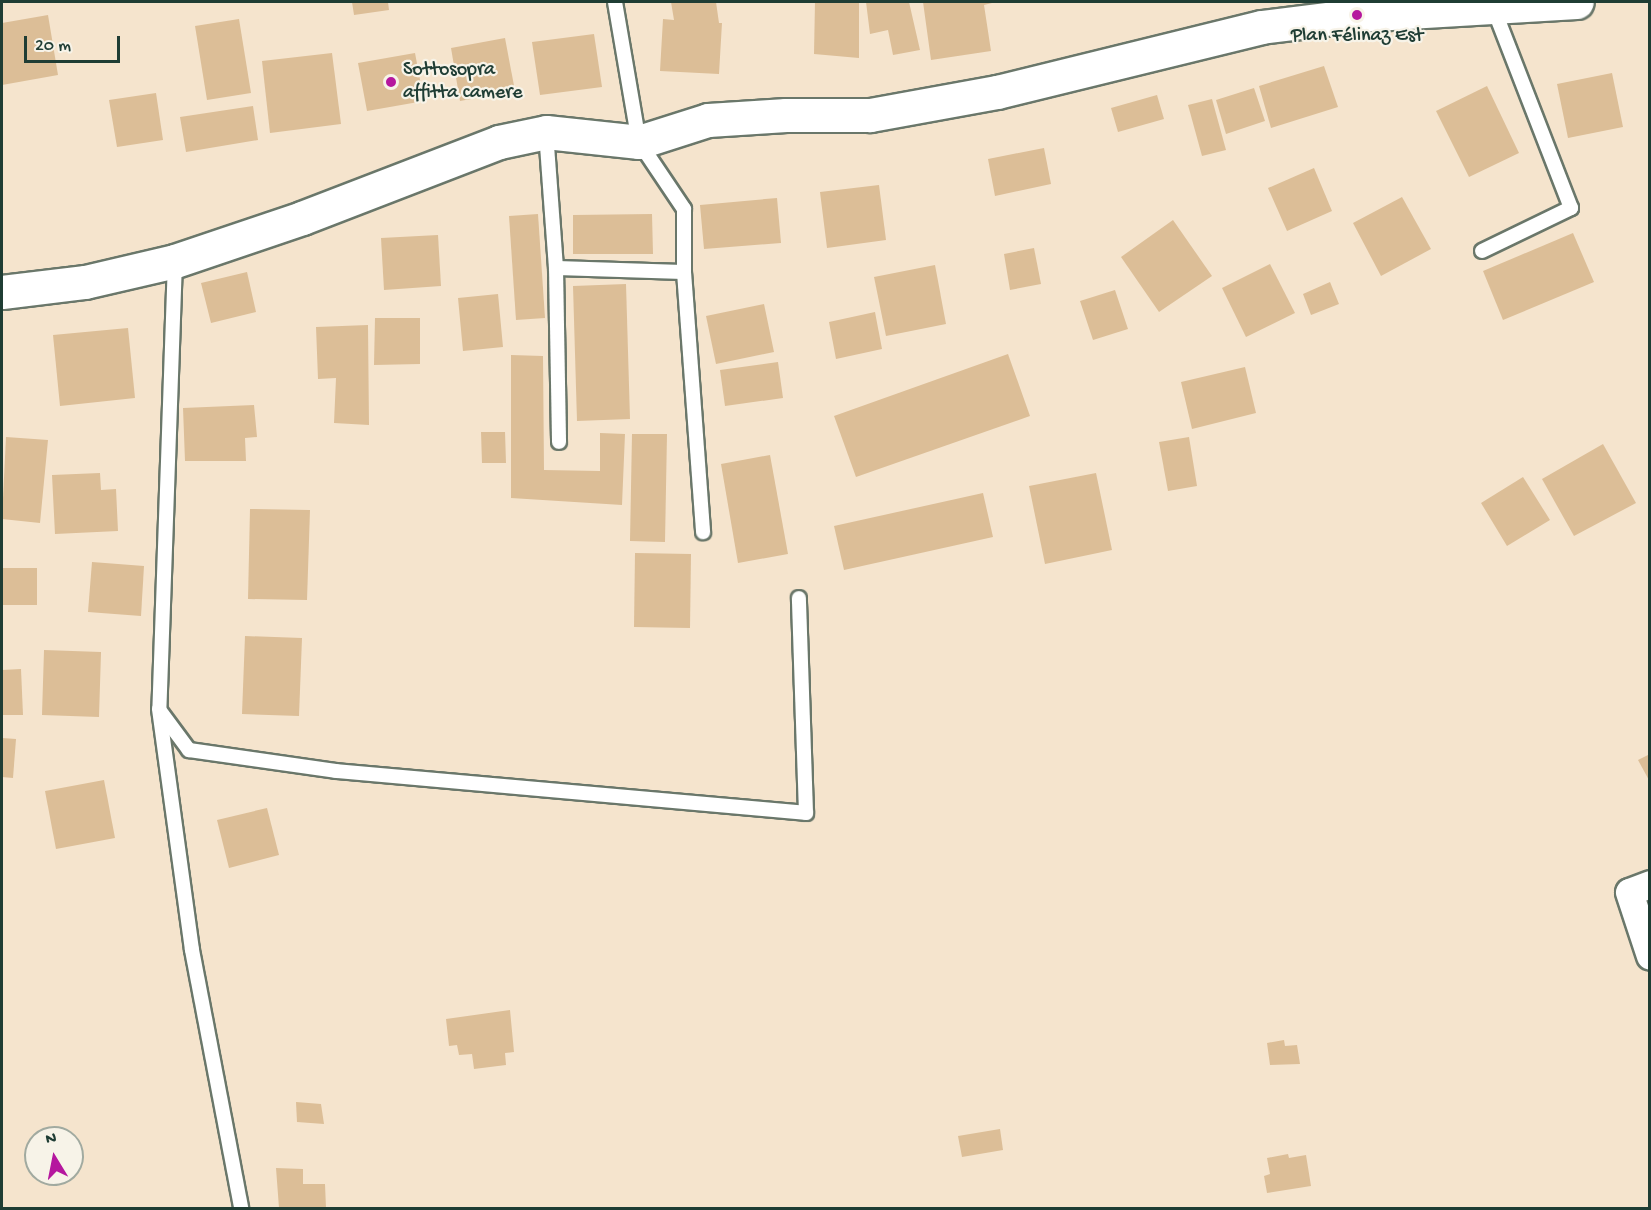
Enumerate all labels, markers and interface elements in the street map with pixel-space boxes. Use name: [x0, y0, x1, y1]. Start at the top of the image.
marker: Plan Félinaz Est: [1350, 8, 1364, 22]
scale bar: [27, 24, 123, 62]
place label: Plan Félinaz Est: [1291, 24, 1423, 48]
text: 20 m: [35, 36, 71, 57]
place label: Sottosopra affitta camere: [403, 58, 523, 105]
marker: Sottosopra affitta camere: [384, 75, 398, 89]
north arrow: [24, 1126, 84, 1186]
text: N: [44, 1129, 58, 1150]

